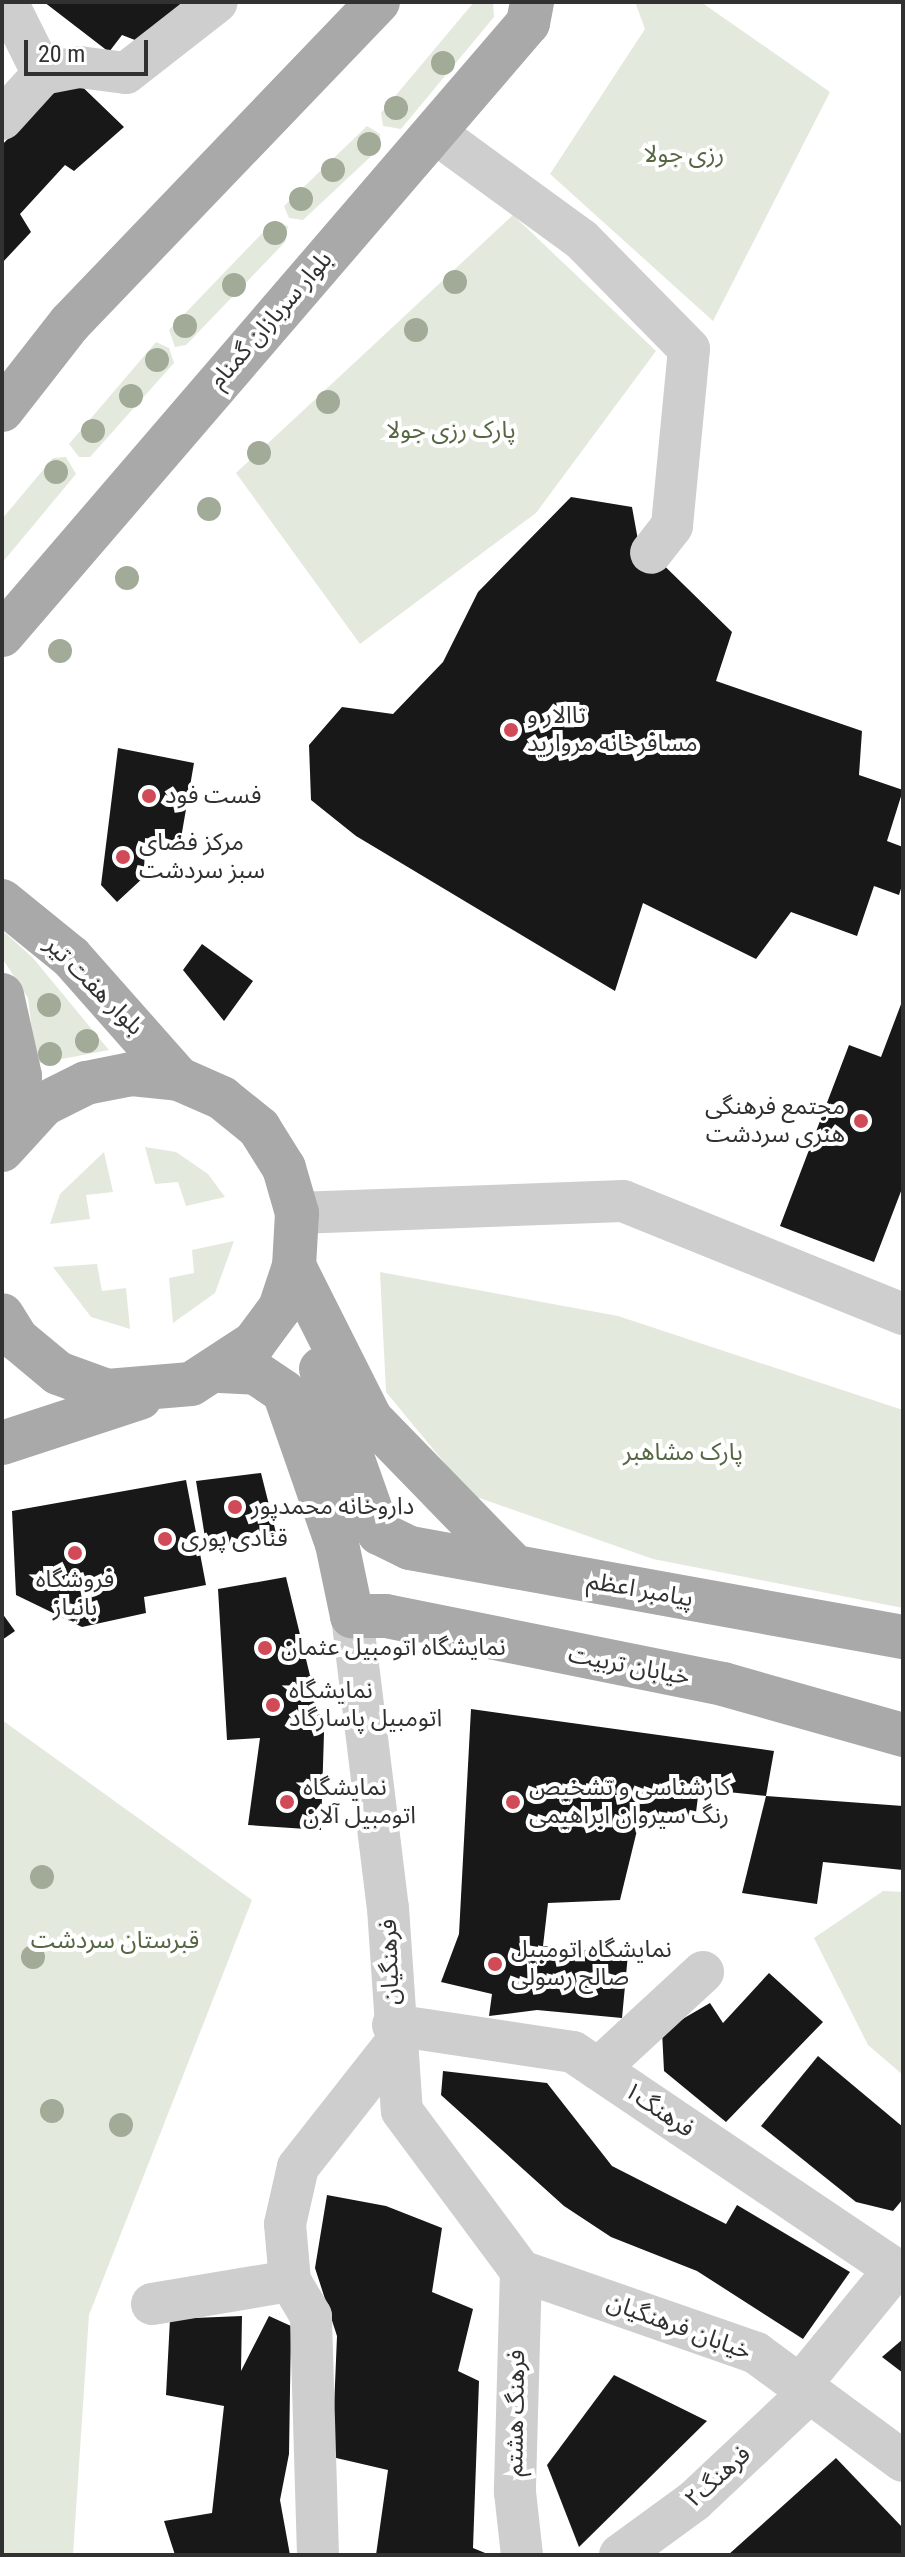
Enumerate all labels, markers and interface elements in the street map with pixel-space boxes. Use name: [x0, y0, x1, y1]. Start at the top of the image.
scale bar: [28, 24, 152, 74]
text: 20 m: [38, 40, 85, 68]
park label: رزی جولا: [644, 141, 724, 169]
street label: بلوار سربازان گمنام: [204, 245, 338, 395]
park label: پارک رزی جولا: [386, 417, 516, 445]
place label: تاالار و مسافرخانه مروارید: [527, 702, 698, 758]
marker: تاالار و مسافرخانه مروارید: [502, 721, 520, 739]
place label: فست فود: [165, 782, 261, 810]
marker: فست فود: [140, 787, 158, 805]
place label: مرکز فضای سبز سردشت: [139, 829, 265, 885]
marker: مرکز فضای سبز سردشت: [114, 848, 132, 866]
street label: بلوار هفت تیر: [39, 931, 149, 1041]
place label: مجتمع فرهنگی هنری سردشت: [705, 1093, 845, 1149]
marker: مجتمع فرهنگی هنری سردشت: [852, 1112, 870, 1130]
park label: پارک مشاهبر: [623, 1439, 743, 1467]
place label: داروخانه محمدپور: [251, 1493, 414, 1521]
marker: داروخانه محمدپور: [226, 1498, 244, 1516]
place label: قنادی پوری: [181, 1525, 288, 1553]
marker: قنادی پوری: [156, 1530, 174, 1548]
marker: فروشگاه بانیاز: [66, 1544, 84, 1562]
place label: فروشگاه بانیاز: [36, 1566, 114, 1622]
street label: پیامبر اعظم: [585, 1567, 695, 1613]
place label: نمایشگاه اتومبیل عثمان: [281, 1634, 506, 1662]
marker: نمایشگاه اتومبیل عثمان: [256, 1639, 274, 1657]
street label: خیابان تربیت: [566, 1640, 692, 1692]
place label: نمایشگاه اتومبیل پاسارگاد: [289, 1677, 442, 1733]
marker: نمایشگاه اتومبیل پاسارگاد: [264, 1696, 282, 1714]
place label: نمایشگاه اتومبیل آلان: [303, 1774, 416, 1830]
place label: کارشناسی و تشخیص رنگ سیروان ابراهیمی: [529, 1774, 730, 1830]
marker: نمایشگاه اتومبیل آلان: [278, 1793, 296, 1811]
marker: کارشناسی و تشخیص رنگ سیروان ابراهیمی: [504, 1793, 522, 1811]
street label: فرهنگیان: [374, 1919, 406, 2005]
park label: قبرستان سردشت: [31, 1927, 199, 1955]
place label: نمایشگاه اتومبیل صالح رسولی: [511, 1936, 672, 1992]
marker: نمایشگاه اتومبیل صالح رسولی: [486, 1955, 504, 1973]
street label: فرهنگ۱: [618, 2076, 700, 2144]
street label: خیابان فرهنگیان: [603, 2288, 755, 2366]
street label: فرهنگ هشتم: [500, 2349, 532, 2477]
street label: فرهنگ۲: [679, 2440, 757, 2514]

